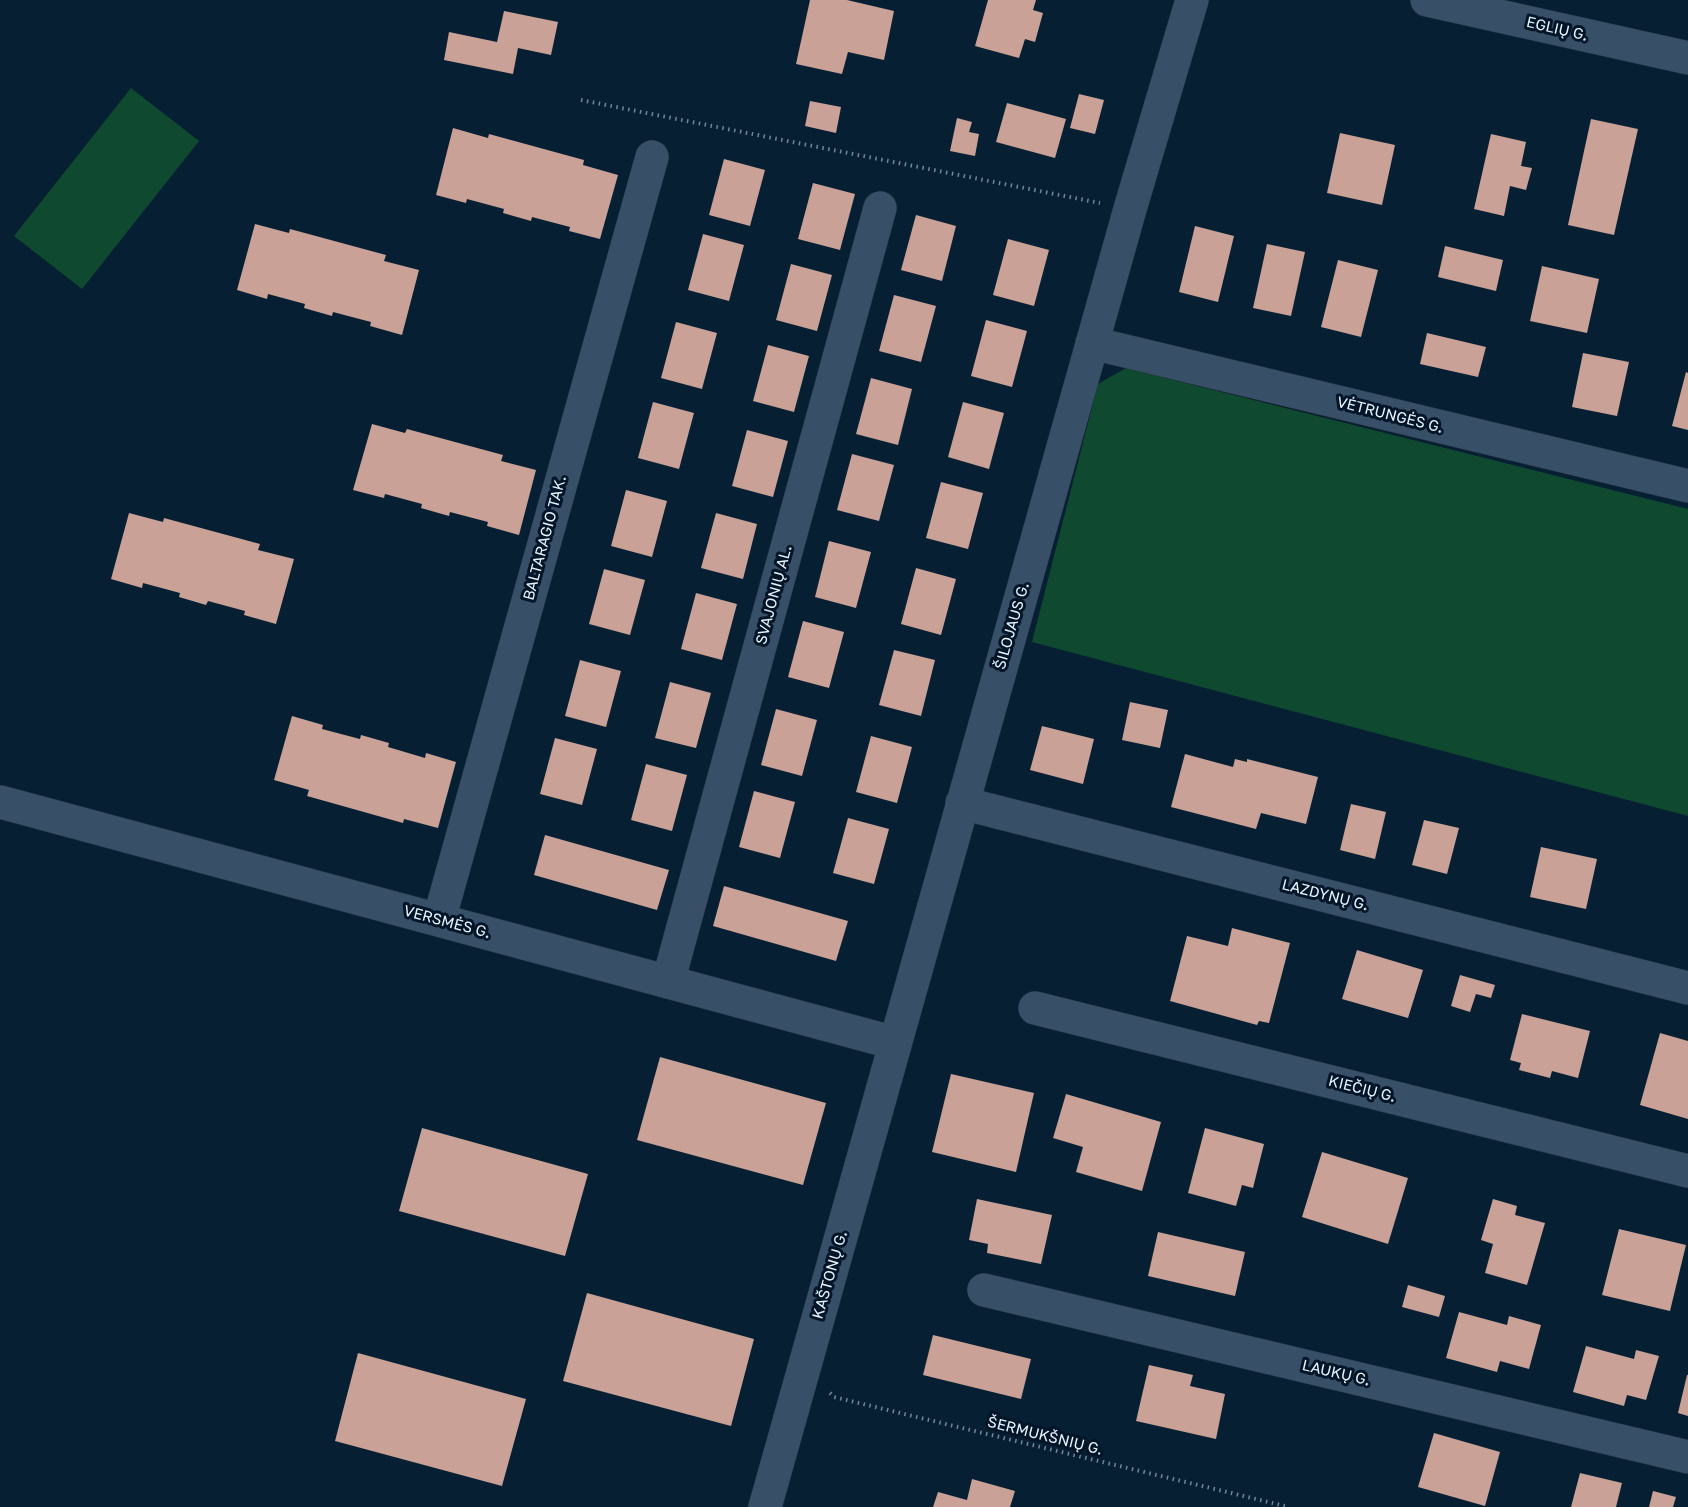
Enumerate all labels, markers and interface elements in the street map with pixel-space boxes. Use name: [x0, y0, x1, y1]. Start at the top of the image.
street label: EGLIŲ G.: [1525, 13, 1589, 45]
street label: VĖTRUNGĖS G.: [1335, 393, 1445, 437]
street label: BALTARAGIO TAK.: [520, 474, 570, 602]
street label: SVAJONIŲ AL.: [752, 543, 796, 647]
street label: ŠILOJAUS G.: [991, 580, 1033, 672]
street label: LAZDYNŲ G.: [1280, 876, 1370, 914]
street label: VERSMĖS G.: [402, 902, 492, 942]
street label: KIEČIŲ G.: [1327, 1072, 1397, 1106]
street label: KAŠTONŲ G.: [809, 1229, 851, 1321]
street label: LAUKŲ G.: [1300, 1356, 1372, 1390]
street label: ŠERMUKŠNIŲ G.: [986, 1413, 1104, 1459]

